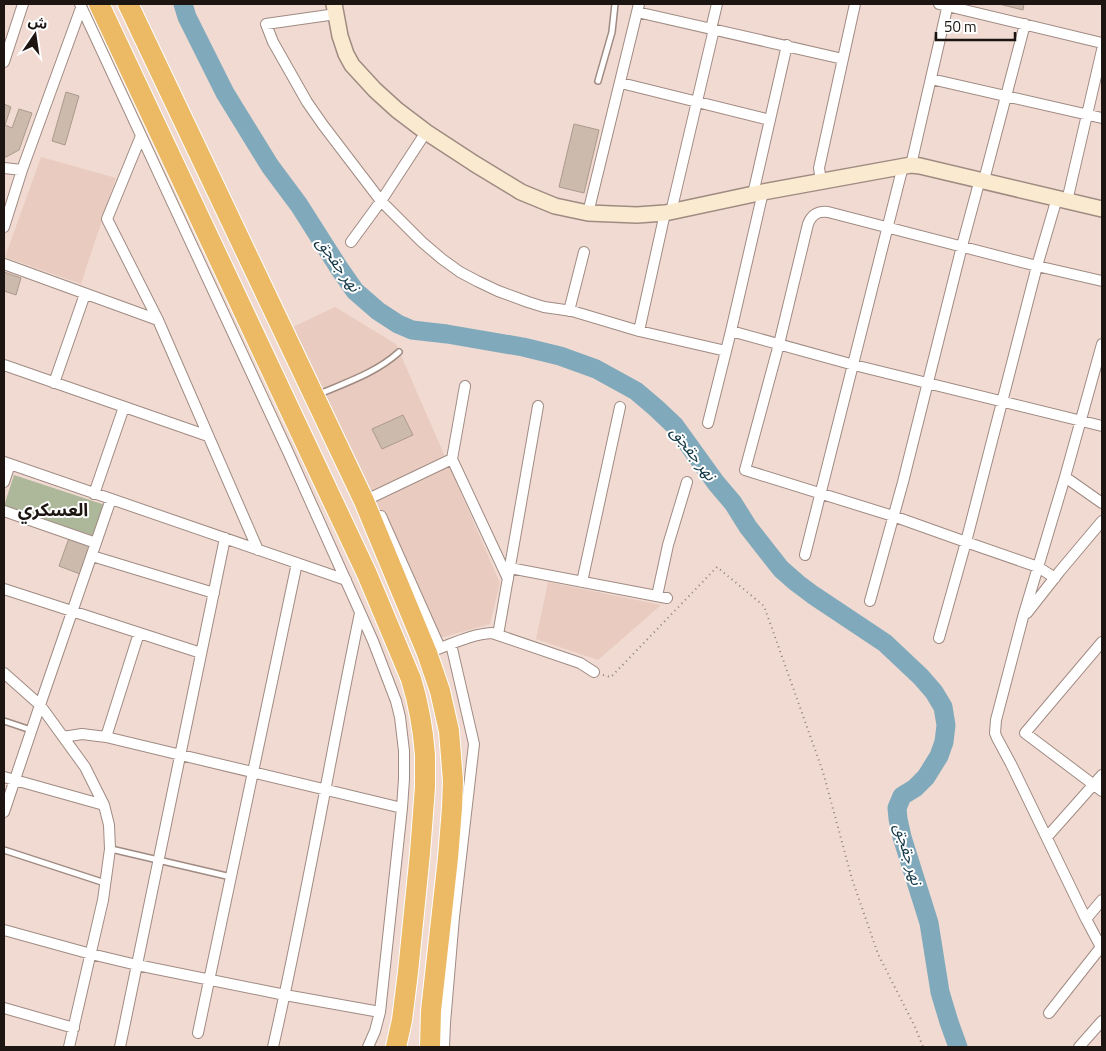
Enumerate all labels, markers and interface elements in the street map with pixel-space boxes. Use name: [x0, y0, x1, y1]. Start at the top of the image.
text: ش: [26, 9, 50, 34]
north arrow: [10, 10, 60, 60]
scale bar: [936, 10, 1015, 42]
text: 50 m: [944, 15, 977, 38]
water label: نهر جقجق: [311, 231, 368, 298]
water label: نهر جقجق: [666, 421, 723, 486]
district label: العسكري: [18, 496, 88, 524]
water label: نهر جقجق: [889, 821, 930, 889]

